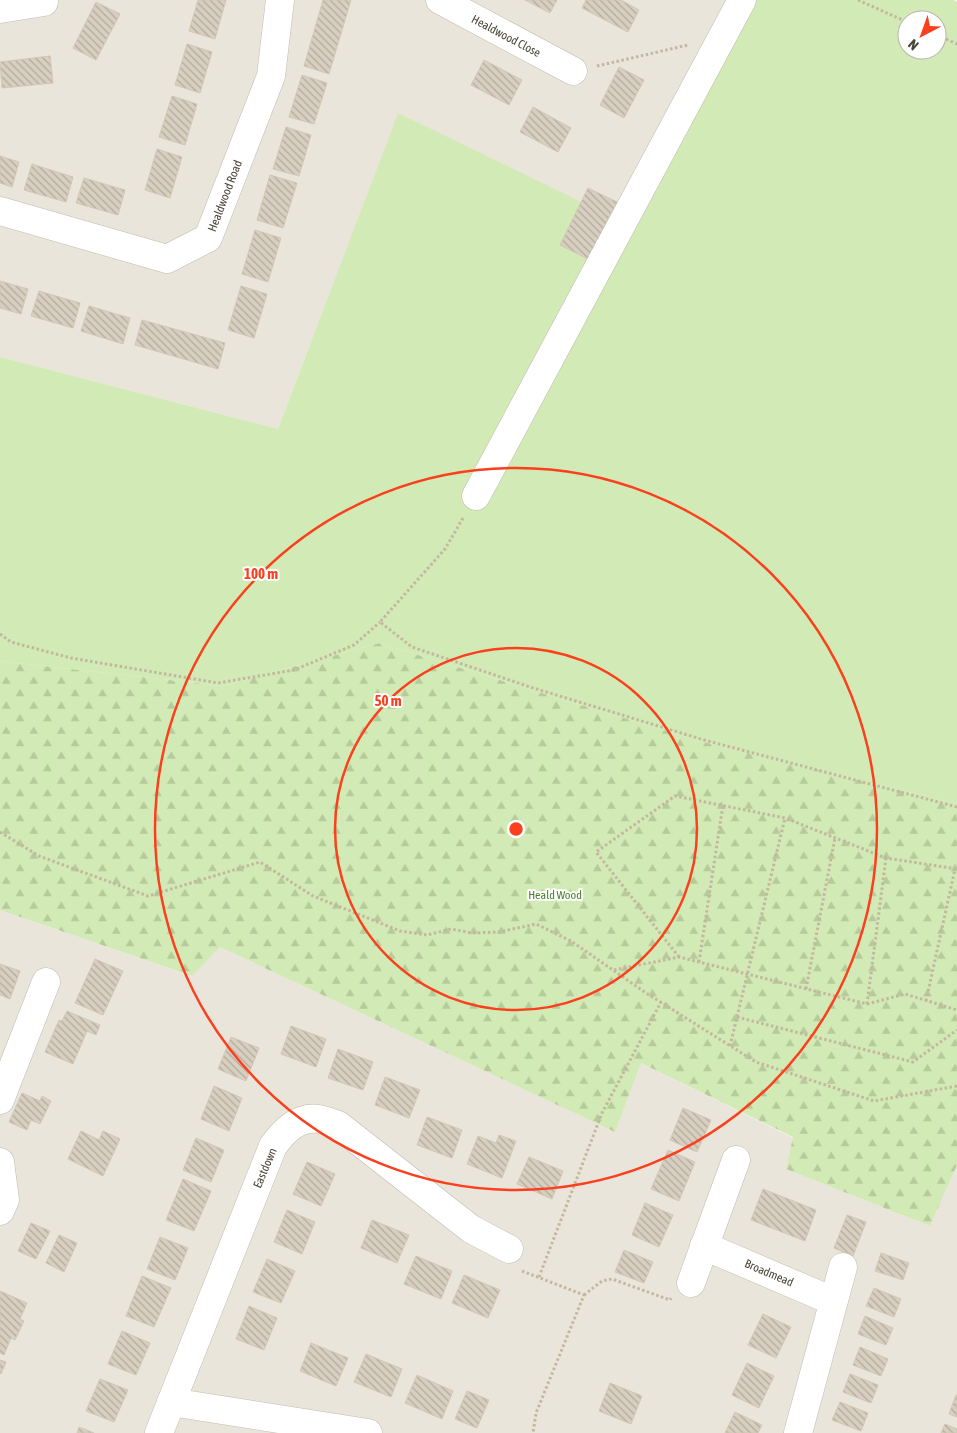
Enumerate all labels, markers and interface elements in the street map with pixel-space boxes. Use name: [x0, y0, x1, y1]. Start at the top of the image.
north arrow: [897, 10, 947, 60]
street label: Healdwood Close: [469, 12, 543, 60]
text: N: [905, 36, 922, 54]
street label: Healdwood Road: [205, 158, 245, 234]
text: 100 m: [244, 565, 278, 582]
text: 50 m: [375, 692, 402, 709]
centre of rings: [507, 820, 525, 838]
park label: Heald Wood: [528, 888, 582, 902]
street label: Eastdown: [250, 1146, 280, 1190]
street label: Broadmead: [743, 1256, 795, 1290]

